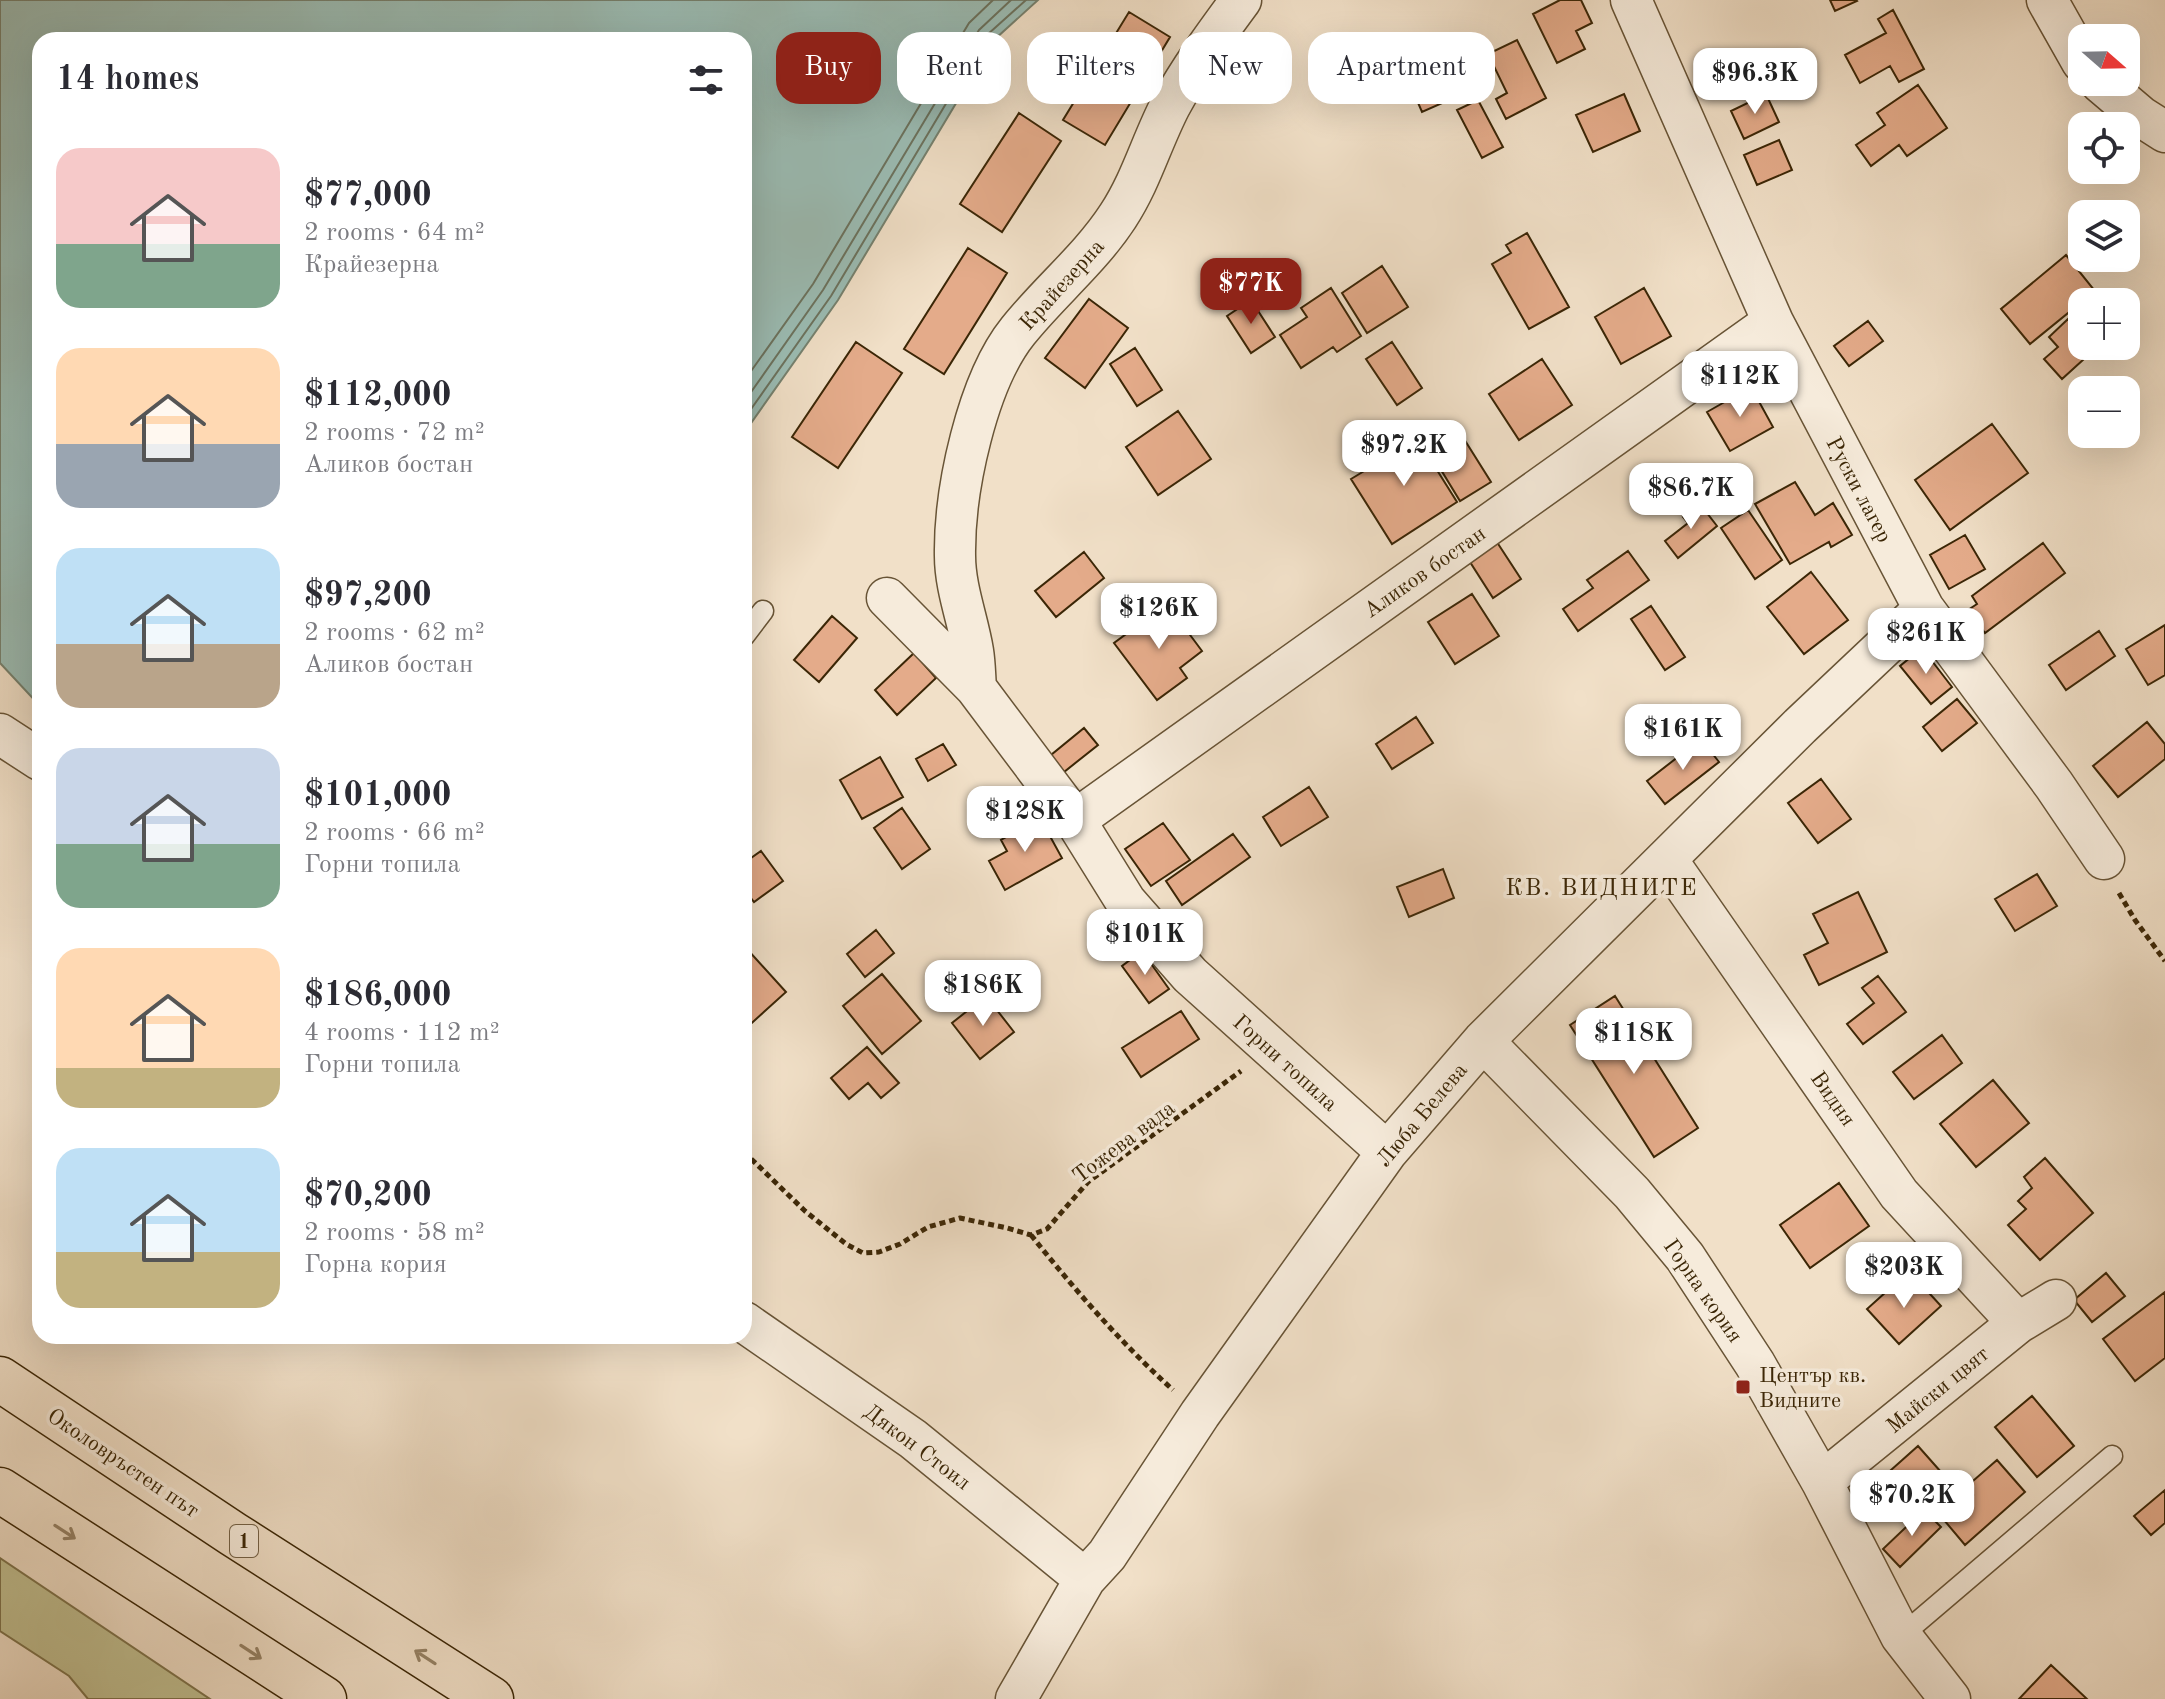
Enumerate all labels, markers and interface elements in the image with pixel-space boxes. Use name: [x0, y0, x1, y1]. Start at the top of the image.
north arrow: [2068, 24, 2140, 96]
map controls: [2068, 24, 2140, 448]
chip: Buy: [776, 32, 881, 104]
chip: Rent: [897, 32, 1011, 104]
chip: Filters: [1027, 32, 1163, 104]
chip: New: [1179, 32, 1292, 104]
chip: Apartment: [1308, 32, 1495, 104]
pin: $96.3K: [1690, 48, 1820, 116]
icon: filters: [684, 58, 728, 102]
text: $96.3K: [1711, 61, 1799, 87]
text: 14 homes: [56, 63, 199, 97]
button: locate: [2068, 112, 2140, 184]
text: $77,000: [304, 179, 432, 213]
icon: home: [120, 180, 216, 276]
button: layers: [2068, 200, 2140, 272]
text: 2 rooms · 64 m²: [304, 220, 485, 246]
street label: Крайезерна: [1016, 235, 1109, 335]
text: Крайезерна: [304, 252, 439, 278]
pin: $77K: [1204, 258, 1298, 326]
text: $77K: [1218, 271, 1284, 297]
button: +: [2068, 288, 2140, 360]
pin: $112K: [1684, 351, 1796, 419]
text: $112K: [1700, 364, 1780, 390]
button: −: [2068, 376, 2140, 448]
text: $112,000: [304, 379, 452, 413]
icon: home: [120, 380, 216, 476]
text: 2 rooms · 72 m²: [304, 420, 485, 446]
pin: $97.2K: [1339, 420, 1469, 488]
text: $97.2K: [1360, 433, 1448, 459]
street label: Руски лагер: [1821, 434, 1895, 546]
text: Аликов бостан: [304, 452, 473, 478]
pin: $86.7K: [1626, 463, 1756, 531]
text: $86.7K: [1647, 476, 1735, 502]
street label: Аликов бостан: [1360, 523, 1490, 623]
text: $97,200: [304, 579, 432, 613]
icon: home: [120, 580, 216, 676]
pin: $126K: [1103, 583, 1215, 651]
text: $126K: [1119, 596, 1199, 622]
pin: $261K: [1870, 608, 1982, 676]
text: 2 rooms · 62 m²: [304, 620, 485, 646]
text: $261K: [1886, 621, 1966, 647]
text: Аликов бостан: [304, 652, 473, 678]
pin: $161K: [1627, 704, 1739, 772]
text: $161K: [1643, 717, 1723, 743]
text: $101,000: [304, 779, 452, 813]
icon: home: [120, 780, 216, 876]
pin: $128K: [969, 786, 1081, 854]
text: $128K: [985, 799, 1065, 825]
text: 2 rooms · 66 m²: [304, 820, 485, 846]
text: Горни топила: [304, 852, 460, 878]
district label: КВ. ВИДНИТЕ: [1505, 877, 1699, 901]
pin: $101K: [1089, 909, 1201, 977]
text: $101K: [1105, 922, 1185, 948]
pin: $186K: [927, 960, 1039, 1028]
text: $186K: [943, 973, 1023, 999]
text: $186,000: [304, 979, 452, 1013]
icon: home: [120, 980, 216, 1076]
pin: $118K: [1578, 1008, 1690, 1076]
street label: Горни топила: [1228, 1011, 1341, 1116]
text: 4 rooms · 112 m²: [304, 1020, 500, 1046]
text: $118K: [1594, 1021, 1674, 1047]
text: Горни топила: [304, 1052, 460, 1078]
street label: Люба Белева: [1373, 1059, 1472, 1171]
street label: Видня: [1806, 1068, 1859, 1131]
street label: Тожева вада: [1069, 1097, 1180, 1188]
text: $70,200: [304, 1179, 432, 1213]
icon: home: [120, 1180, 216, 1276]
text: 2 rooms · 58 m²: [304, 1220, 485, 1246]
street label: Горна кория: [1659, 1235, 1746, 1347]
pin: $203K: [1848, 1242, 1960, 1310]
text: Горна кория: [304, 1252, 447, 1278]
text: $203K: [1864, 1255, 1944, 1281]
street label: Майски цвят: [1883, 1343, 1993, 1438]
place label: Център кв. Видните: [1759, 1365, 1866, 1412]
marker: Център кв. Видните: [1734, 1378, 1752, 1396]
street label: Дякон Стоил: [860, 1401, 974, 1495]
street label: Околовръстен път: [43, 1405, 203, 1522]
pin: $70.2K: [1847, 1470, 1977, 1538]
text: $70.2K: [1868, 1483, 1956, 1509]
one-way arrow: [54, 1524, 76, 1541]
road number: 1: [230, 1525, 258, 1557]
one-way arrow: [239, 1645, 262, 1661]
one-way arrow: [415, 1648, 437, 1665]

